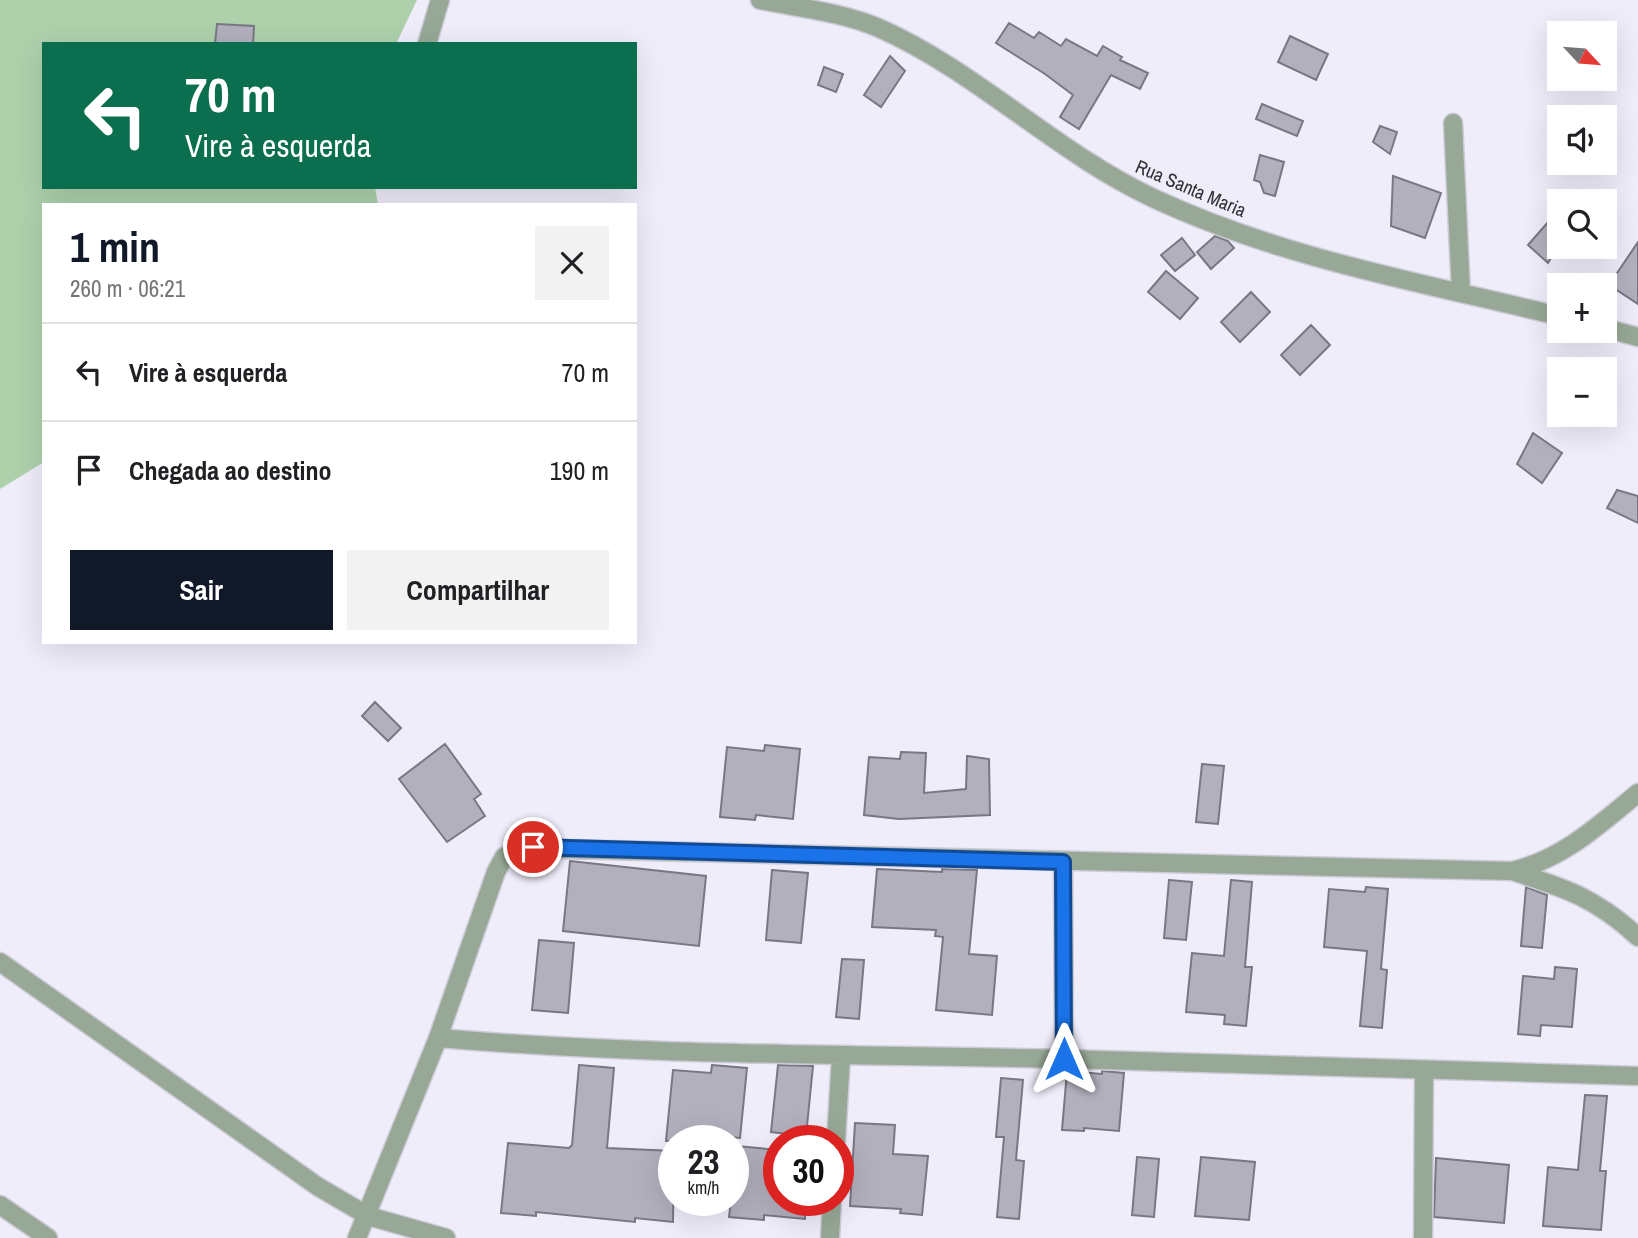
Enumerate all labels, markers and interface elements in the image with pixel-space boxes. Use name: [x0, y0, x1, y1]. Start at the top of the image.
north arrow: [1547, 21, 1617, 91]
map controls: [1547, 21, 1617, 427]
text: 70 m: [185, 61, 277, 127]
icon: left: [70, 70, 161, 161]
button: sound: [1547, 105, 1617, 175]
text: Vire à esquerda: [185, 124, 371, 167]
street label: Rua Santa Maria: [1132, 153, 1251, 223]
button: search: [1547, 189, 1617, 259]
text: 1 min: [70, 219, 160, 275]
button: close: [535, 226, 609, 300]
text: 260 m · 06:21: [70, 273, 185, 304]
button: +: [1547, 273, 1617, 343]
icon: left: [70, 353, 108, 391]
text: Vire à esquerda: [129, 355, 287, 390]
text: 70 m: [562, 355, 609, 390]
button: −: [1547, 357, 1617, 427]
icon: arrive: [70, 451, 108, 489]
text: Chegada ao destino: [129, 453, 332, 488]
text: 190 m: [550, 453, 609, 488]
button: Sair: [70, 550, 333, 630]
button: Compartilhar: [347, 550, 609, 630]
pin: [503, 817, 563, 877]
icon: arrive: [514, 828, 552, 866]
position arrow: [1027, 1022, 1101, 1096]
speed limit sign: 30: [763, 1125, 854, 1216]
text: 23: [688, 1138, 719, 1185]
text: km/h: [688, 1175, 720, 1200]

